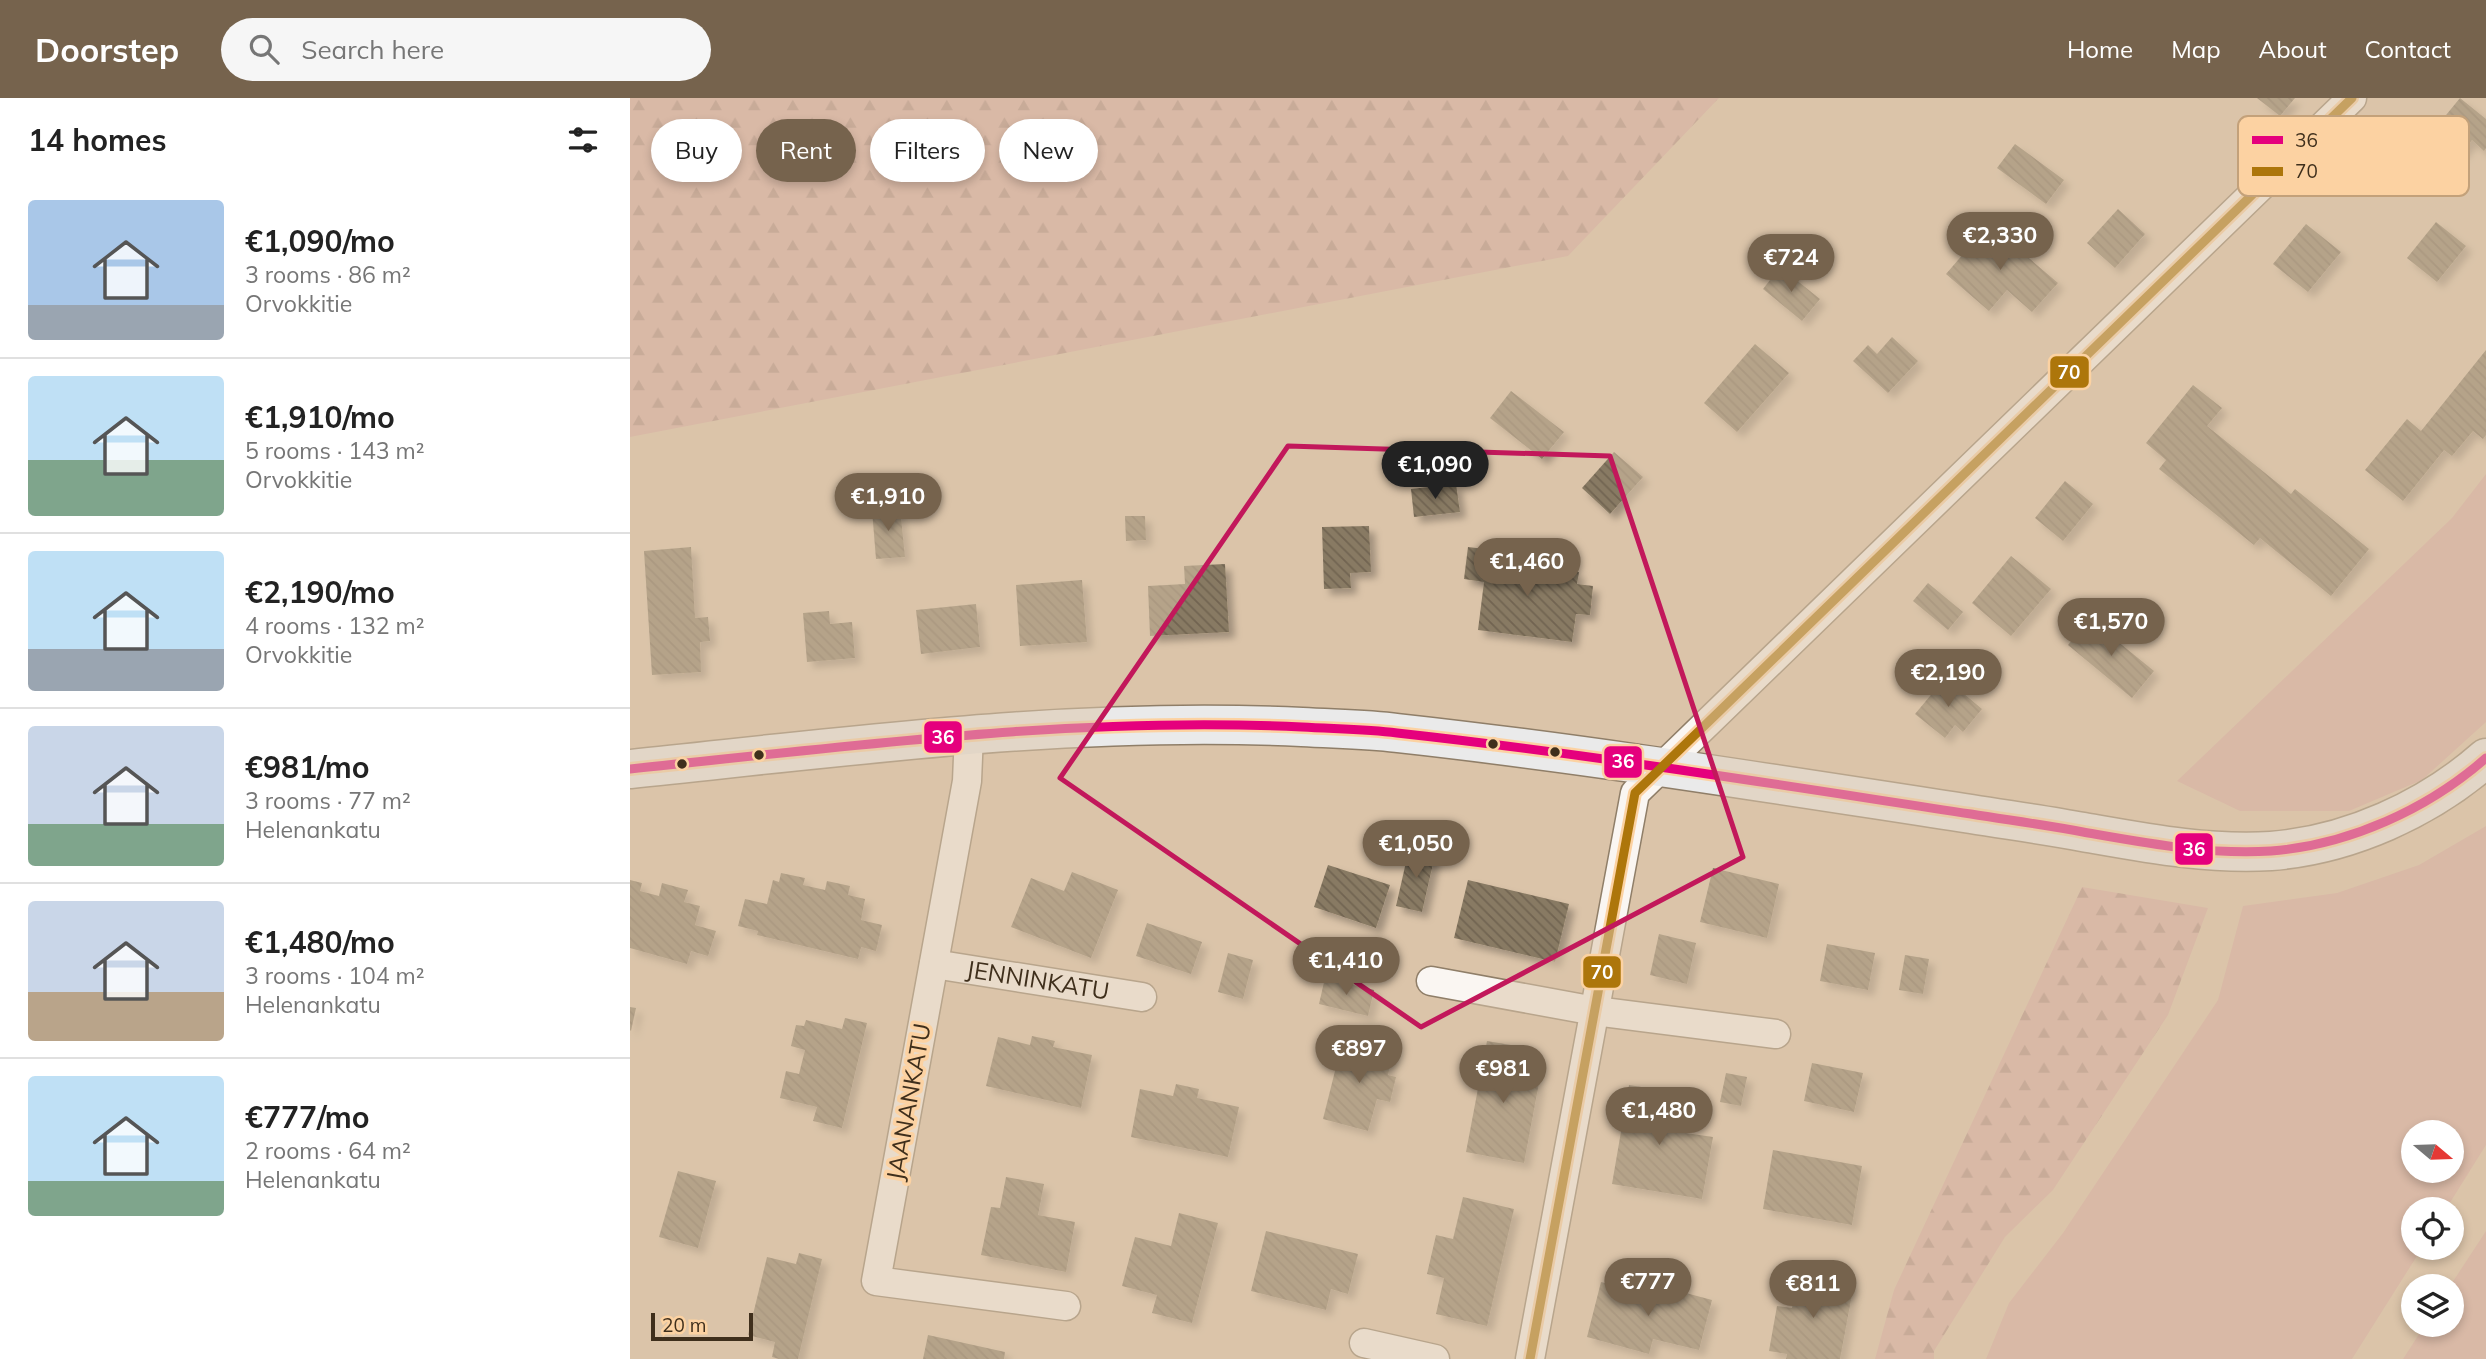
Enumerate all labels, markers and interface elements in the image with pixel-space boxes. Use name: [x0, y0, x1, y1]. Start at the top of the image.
search box: [221, 18, 711, 81]
text: Doorstep: [35, 29, 179, 70]
icon: search: [245, 30, 283, 68]
text: Search here: [301, 33, 444, 66]
text: Home: [2067, 34, 2133, 64]
text: Map: [2171, 34, 2221, 64]
text: About: [2259, 34, 2327, 64]
text: Contact: [2365, 34, 2451, 64]
legend: [2238, 116, 2469, 196]
chip: Buy: [651, 119, 742, 182]
chip: Rent: [756, 119, 856, 182]
chip: Filters: [870, 119, 985, 182]
chip: New: [999, 119, 1098, 182]
text: 14 homes: [28, 121, 167, 159]
icon: filters: [564, 121, 602, 159]
text: 36: [2295, 128, 2318, 152]
text: 70: [2295, 159, 2318, 183]
pin: €2,330: [1943, 212, 2057, 272]
text: €2,330: [1963, 220, 2037, 249]
text: €1,090/mo: [245, 222, 395, 260]
icon: home: [84, 228, 168, 312]
pin: €724: [1750, 234, 1832, 294]
text: €724: [1763, 242, 1819, 271]
text: 3 rooms · 86 m²: [245, 260, 411, 289]
text: Orvokkitie: [245, 289, 352, 318]
line badge: 70: [2049, 355, 2090, 389]
text: 70: [2058, 360, 2080, 384]
text: €1,910/mo: [245, 398, 395, 436]
icon: home: [84, 404, 168, 488]
text: 5 rooms · 143 m²: [245, 436, 425, 465]
pin: €1,090: [1378, 442, 1492, 501]
text: €1,090: [1398, 449, 1472, 478]
text: Orvokkitie: [245, 465, 352, 494]
pin: €1,910: [831, 474, 945, 533]
text: €1,910: [851, 481, 925, 510]
pin: €1,460: [1470, 538, 1584, 598]
text: €1,460: [1490, 546, 1564, 575]
text: €2,190/mo: [245, 573, 395, 611]
icon: home: [84, 579, 168, 663]
pin: €1,570: [2054, 598, 2168, 658]
text: €1,570: [2074, 606, 2148, 635]
text: 4 rooms · 132 m²: [245, 611, 425, 640]
text: Orvokkitie: [245, 640, 352, 669]
pin: €2,190: [1891, 650, 2005, 709]
text: €2,190: [1911, 657, 1985, 686]
line badge: 36: [923, 720, 963, 754]
text: 36: [932, 725, 954, 749]
unlabelled marker: [1486, 737, 1500, 751]
unlabelled marker: [1548, 745, 1562, 759]
line badge: 36: [1603, 745, 1643, 779]
text: €981/mo: [245, 748, 369, 786]
unlabelled marker: [752, 748, 766, 762]
text: 36: [1612, 749, 1634, 773]
icon: home: [84, 754, 168, 838]
unlabelled marker: [675, 757, 689, 771]
text: 3 rooms · 77 m²: [245, 786, 411, 815]
text: Helenankatu: [245, 815, 381, 844]
pin: €1,050: [1359, 820, 1473, 880]
text: €1,050: [1379, 828, 1453, 857]
line badge: 36: [2174, 832, 2214, 866]
text: 36: [2183, 837, 2205, 861]
text: €1,480/mo: [245, 923, 395, 961]
icon: home: [84, 929, 168, 1013]
pin: €1,410: [1289, 937, 1403, 997]
text: €1,410: [1309, 945, 1383, 974]
street label: JENNINKATU: [964, 953, 1112, 1006]
line badge: 70: [1582, 955, 1622, 989]
text: 70: [1591, 960, 1613, 984]
text: 3 rooms · 104 m²: [245, 961, 425, 990]
text: Helenankatu: [245, 990, 381, 1019]
street label: JAANANKATU: [879, 1021, 937, 1183]
pin: €897: [1318, 1026, 1400, 1085]
text: €897: [1331, 1033, 1387, 1062]
pin: €981: [1462, 1046, 1544, 1105]
text: €981: [1475, 1053, 1531, 1082]
pin: €1,480: [1602, 1088, 1716, 1147]
text: €1,480: [1622, 1095, 1696, 1124]
text: €777/mo: [245, 1098, 369, 1136]
icon: home: [84, 1104, 168, 1188]
north arrow: [2401, 1120, 2464, 1183]
map controls: [2401, 1120, 2464, 1337]
text: 2 rooms · 64 m²: [245, 1136, 411, 1165]
text: Helenankatu: [245, 1165, 381, 1194]
button: locate: [2401, 1197, 2464, 1260]
pin: €777: [1607, 1258, 1689, 1318]
pin: €811: [1772, 1260, 1854, 1320]
text: €777: [1620, 1266, 1676, 1295]
text: €811: [1785, 1268, 1841, 1297]
button: layers: [2401, 1274, 2464, 1337]
scale bar: [651, 1310, 752, 1342]
text: 20 m: [662, 1313, 706, 1337]

